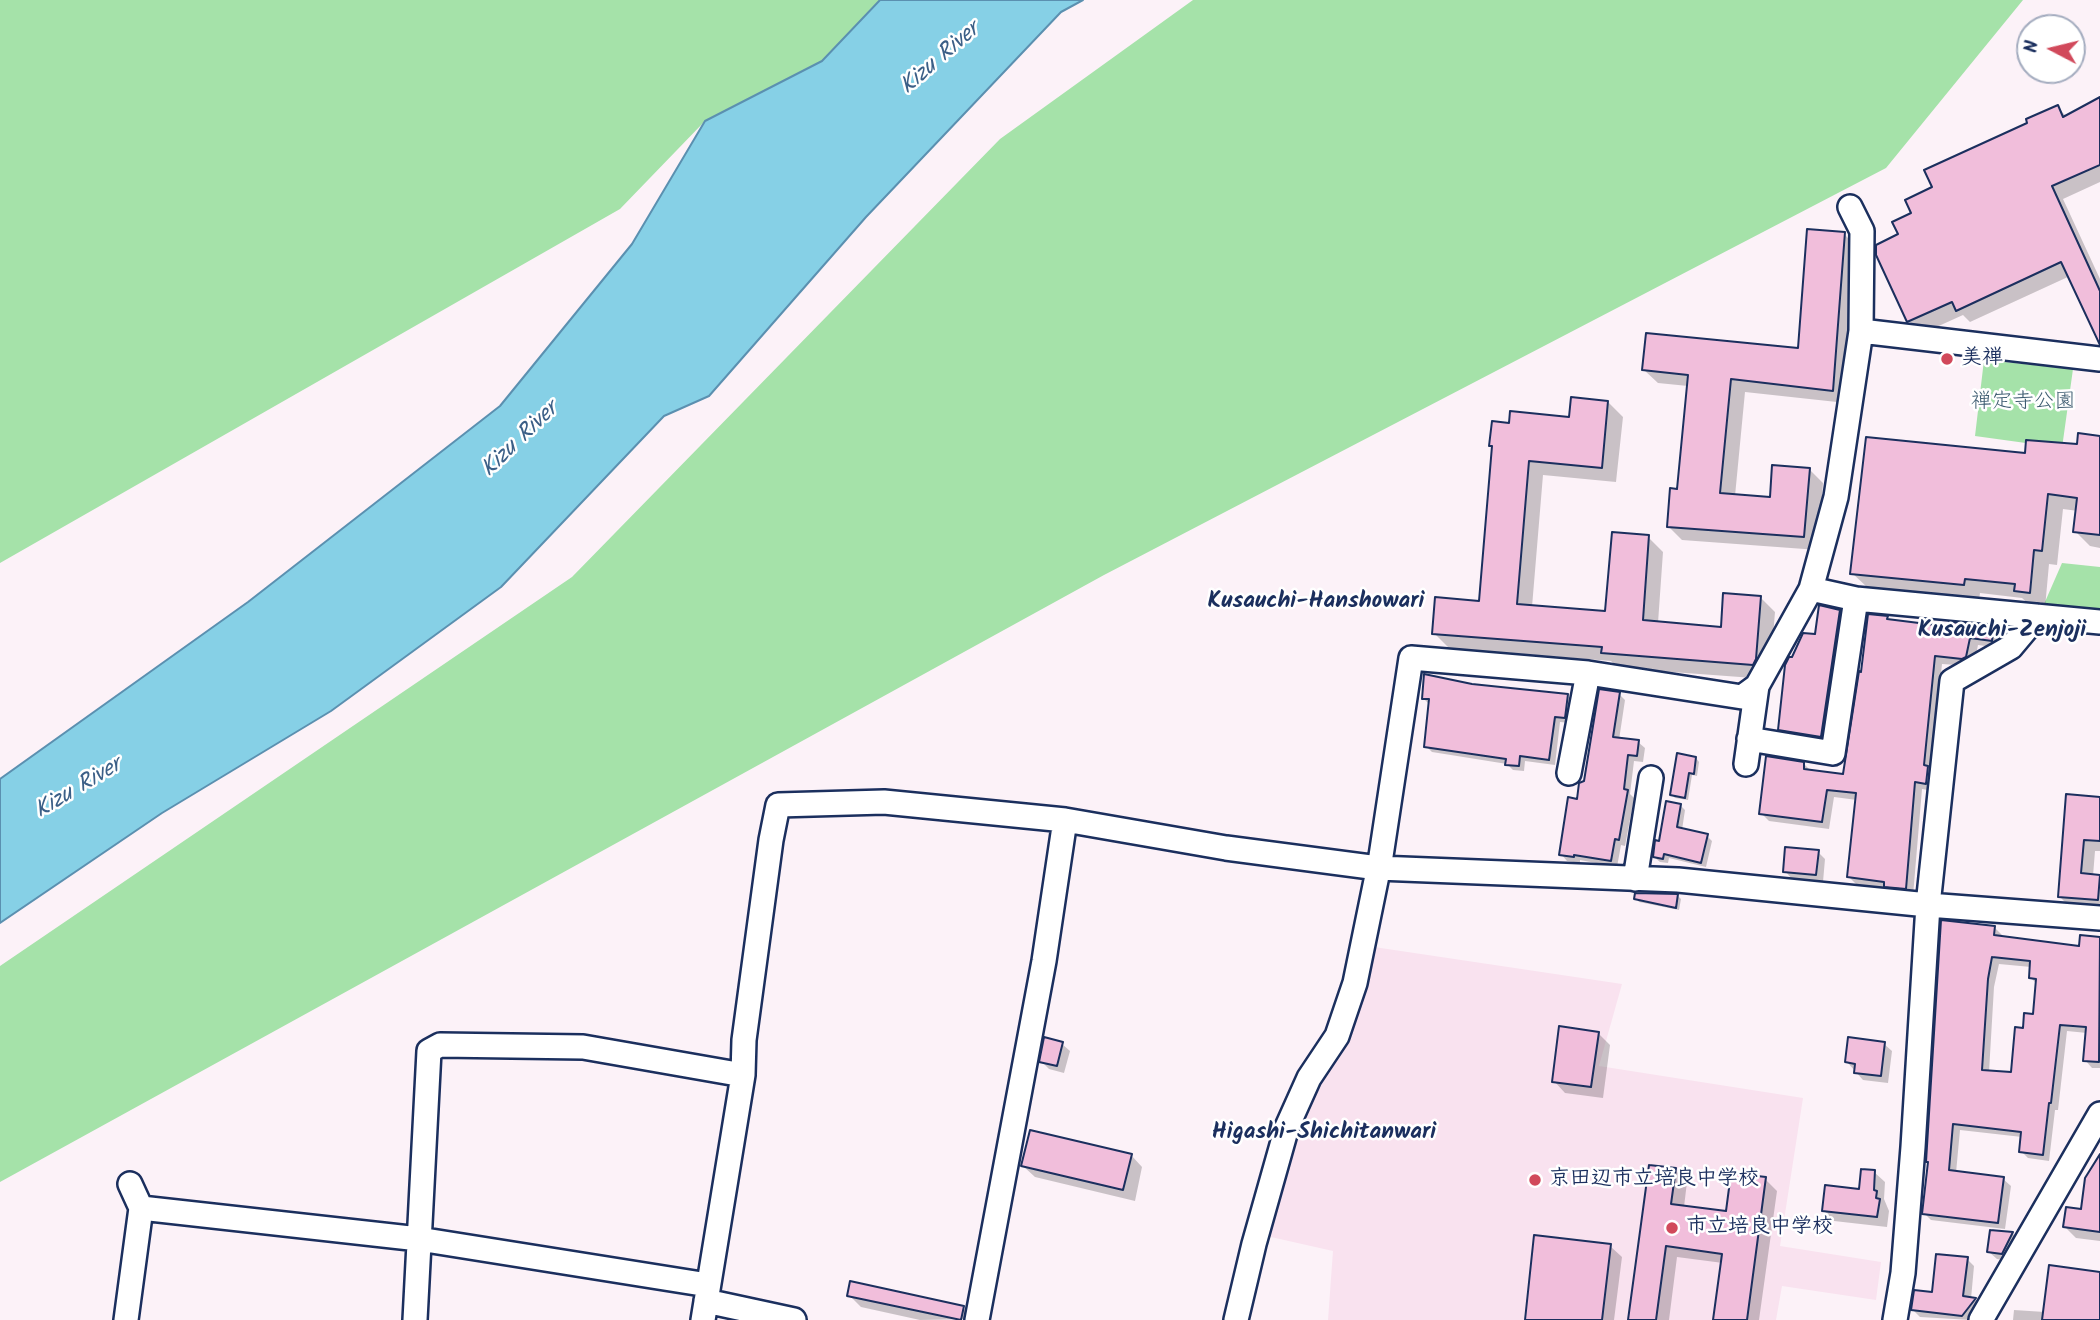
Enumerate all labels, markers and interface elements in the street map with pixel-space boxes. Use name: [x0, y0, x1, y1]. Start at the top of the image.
north arrow: [2016, 14, 2086, 84]
water label: Kizu River: [896, 18, 986, 102]
text: N: [2017, 39, 2048, 54]
place label: 美禅: [1961, 346, 2003, 372]
marker: 美禅: [1939, 351, 1955, 367]
park label: 禅定寺公園: [1971, 390, 2075, 416]
water label: Kizu River: [477, 398, 565, 484]
district label: Kusauchi-Hanshowari: [1207, 589, 1425, 617]
district label: Kusauchi-Zenjoji: [1918, 618, 2086, 646]
water label: Kizu River: [31, 753, 127, 827]
district label: Higashi-Shichitanwari: [1212, 1120, 1436, 1148]
place label: 京田辺市立培良中学校: [1549, 1167, 1759, 1193]
marker: 京田辺市立培良中学校: [1527, 1172, 1543, 1188]
place label: 市立培良中学校: [1686, 1215, 1833, 1241]
marker: 市立培良中学校: [1664, 1220, 1680, 1236]

